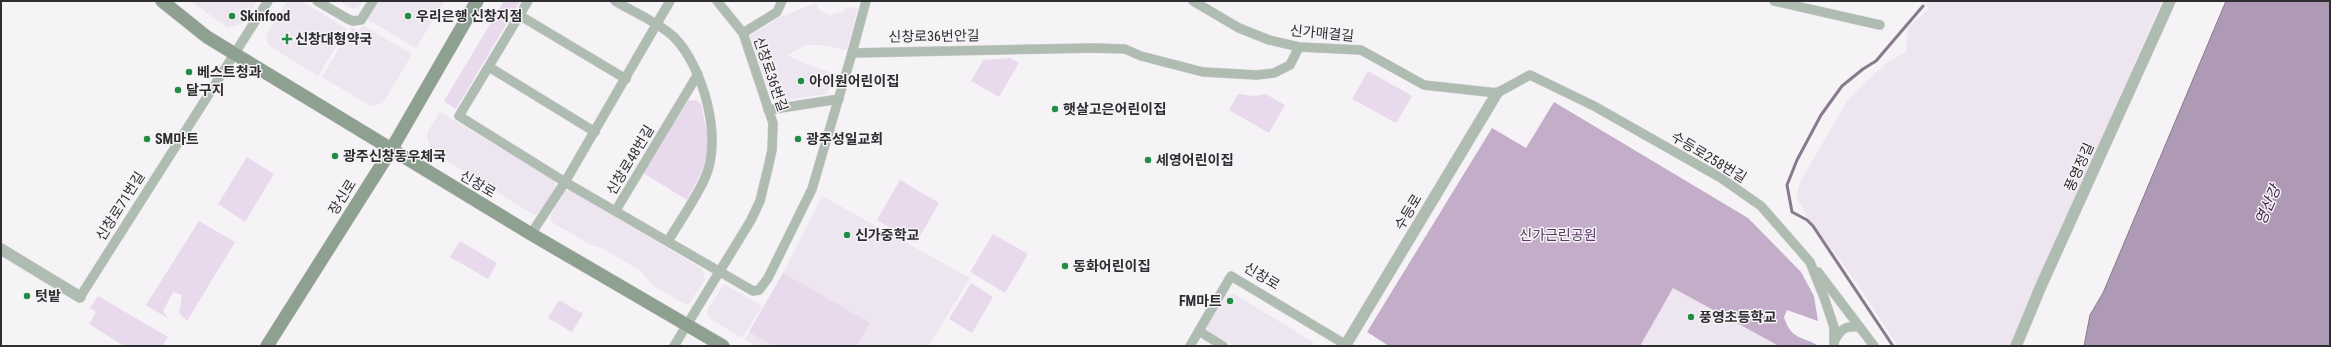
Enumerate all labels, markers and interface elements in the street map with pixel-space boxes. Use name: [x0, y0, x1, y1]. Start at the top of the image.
place label: Skinfood: [240, 8, 290, 24]
place label: 우리은행 신창지점: [416, 8, 522, 24]
marker: Skinfood: [227, 11, 237, 21]
marker: 우리은행 신창지점: [403, 11, 413, 21]
street label: 신가매결길: [1289, 22, 1355, 44]
street label: 신창로36번안길: [888, 27, 980, 45]
place label: 신창대형약국: [295, 31, 372, 47]
marker: 신창대형약국: [282, 34, 292, 44]
street label: 신창로36번길: [751, 34, 791, 114]
place label: 베스트청과: [197, 64, 262, 80]
marker: 베스트청과: [184, 67, 194, 77]
place label: 아이원어린이집: [809, 73, 899, 89]
marker: 아이원어린이집: [796, 76, 806, 86]
place label: 달구지: [186, 82, 225, 98]
marker: 달구지: [173, 85, 183, 95]
place label: 햇살고은어린이집: [1063, 101, 1166, 117]
marker: 햇살고은어린이집: [1050, 104, 1060, 114]
street label: 신창로48번길: [603, 122, 657, 198]
street label: 수등로258번길: [1668, 128, 1750, 186]
place label: SM마트: [155, 131, 199, 147]
place label: 광주성일교회: [806, 131, 883, 147]
marker: SM마트: [142, 134, 152, 144]
marker: 광주성일교회: [793, 134, 803, 144]
street label: 풍영정길: [2061, 140, 2097, 194]
place label: 광주신창동우체국: [343, 148, 446, 164]
marker: 광주신창동우체국: [330, 151, 340, 161]
place label: 세영어린이집: [1156, 152, 1233, 168]
marker: 세영어린이집: [1143, 155, 1153, 165]
street label: 신창로: [457, 167, 499, 201]
street label: 신창로71번길: [92, 169, 148, 243]
street label: 장신로: [325, 176, 359, 218]
water label: 영산강: [2251, 180, 2286, 228]
street label: 수등로: [1391, 191, 1425, 233]
place label: 신가중학교: [855, 227, 920, 243]
park label: 신가근린공원: [1519, 227, 1597, 243]
marker: 신가중학교: [842, 230, 852, 240]
place label: 동화어린이집: [1073, 258, 1150, 274]
street label: 신창로: [1241, 259, 1283, 293]
marker: 동화어린이집: [1060, 261, 1070, 271]
place label: 텃밭: [35, 288, 61, 304]
marker: 텃밭: [22, 291, 32, 301]
place label: FM마트: [1179, 293, 1222, 309]
marker: FM마트: [1225, 296, 1235, 306]
place label: 풍영초등학교: [1699, 309, 1776, 325]
marker: 풍영초등학교: [1686, 312, 1696, 322]

